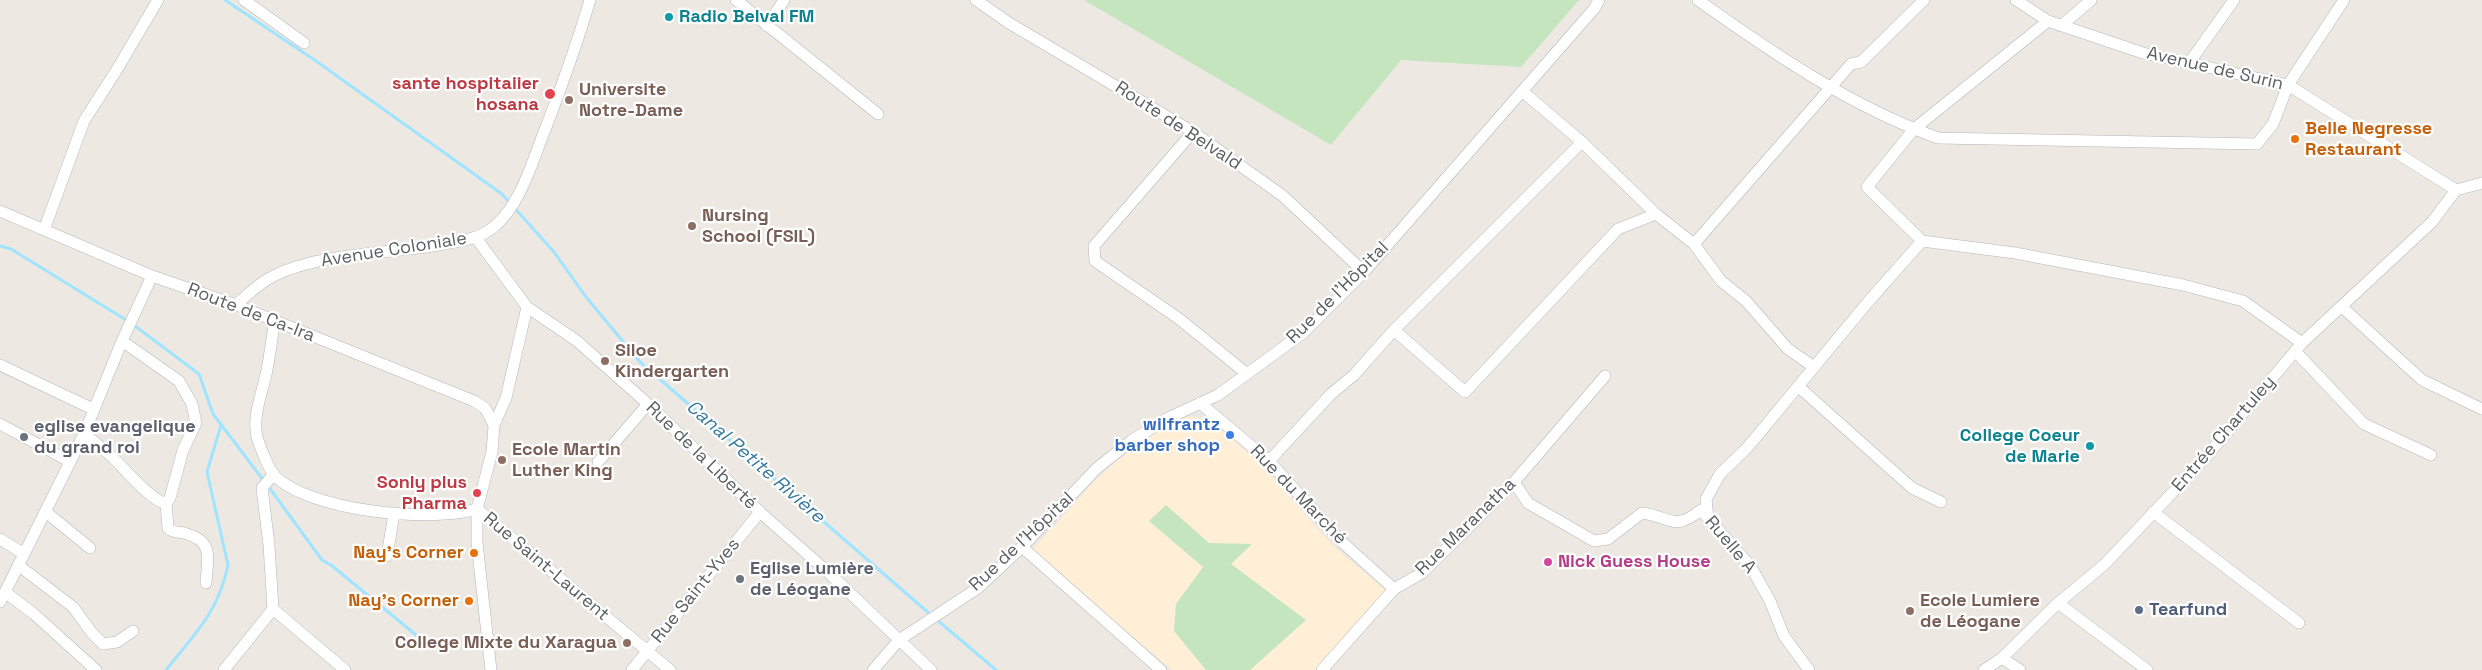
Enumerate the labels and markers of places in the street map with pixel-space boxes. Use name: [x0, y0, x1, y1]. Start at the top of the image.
place label: Radio Belval FM: [679, 6, 814, 28]
marker: Radio Belval FM: [663, 11, 675, 23]
place label: sante hospitaiier hosana: [392, 73, 539, 116]
place label: Universite Notre-Dame: [579, 79, 683, 122]
marker: sante hospitaiier hosana: [543, 87, 557, 101]
marker: Universite Notre-Dame: [563, 94, 575, 106]
place label: Belle Negresse Restaurant: [2305, 118, 2432, 160]
marker: Belle Negresse Restaurant: [2289, 133, 2301, 145]
place label: Nursing School (FSIL): [702, 205, 815, 248]
marker: Nursing School (FSIL): [686, 220, 698, 232]
place label: Siloe Kindergarten: [615, 340, 729, 382]
marker: Siloe Kindergarten: [599, 355, 611, 367]
place label: wilfrantz barber shop: [1114, 414, 1220, 456]
place label: eglise evangelique du grand roi: [34, 416, 196, 458]
place label: College Coeur de Marie: [1960, 425, 2080, 468]
marker: wilfrantz barber shop: [1224, 429, 1236, 441]
marker: eglise evangelique du grand roi: [18, 431, 30, 443]
place label: Ecole Martin Luther King: [512, 439, 621, 482]
marker: College Coeur de Marie: [2084, 440, 2096, 452]
marker: Ecole Martin Luther King: [496, 454, 508, 466]
place label: Sonly plus Pharma: [377, 472, 467, 514]
marker: Sonly plus Pharma: [471, 487, 483, 499]
place label: Nay’s Corner: [353, 542, 464, 564]
marker: Nay’s Corner: [468, 547, 480, 559]
place label: Nick Guess House: [1558, 551, 1711, 573]
marker: Nick Guess House: [1542, 556, 1554, 568]
place label: Eglise Lumière de Léogane: [750, 558, 874, 600]
marker: Eglise Lumière de Léogane: [734, 573, 746, 585]
place label: Nay's Corner: [348, 590, 459, 612]
place label: Ecole Lumiere de Léogane: [1920, 590, 2040, 632]
marker: Nay's Corner: [463, 595, 475, 607]
place label: Tearfund: [2149, 599, 2227, 621]
marker: Tearfund: [2133, 604, 2145, 616]
marker: Ecole Lumiere de Léogane: [1904, 605, 1916, 617]
place label: College Mixte du Xaragua: [395, 632, 617, 654]
marker: College Mixte du Xaragua: [621, 637, 633, 649]

